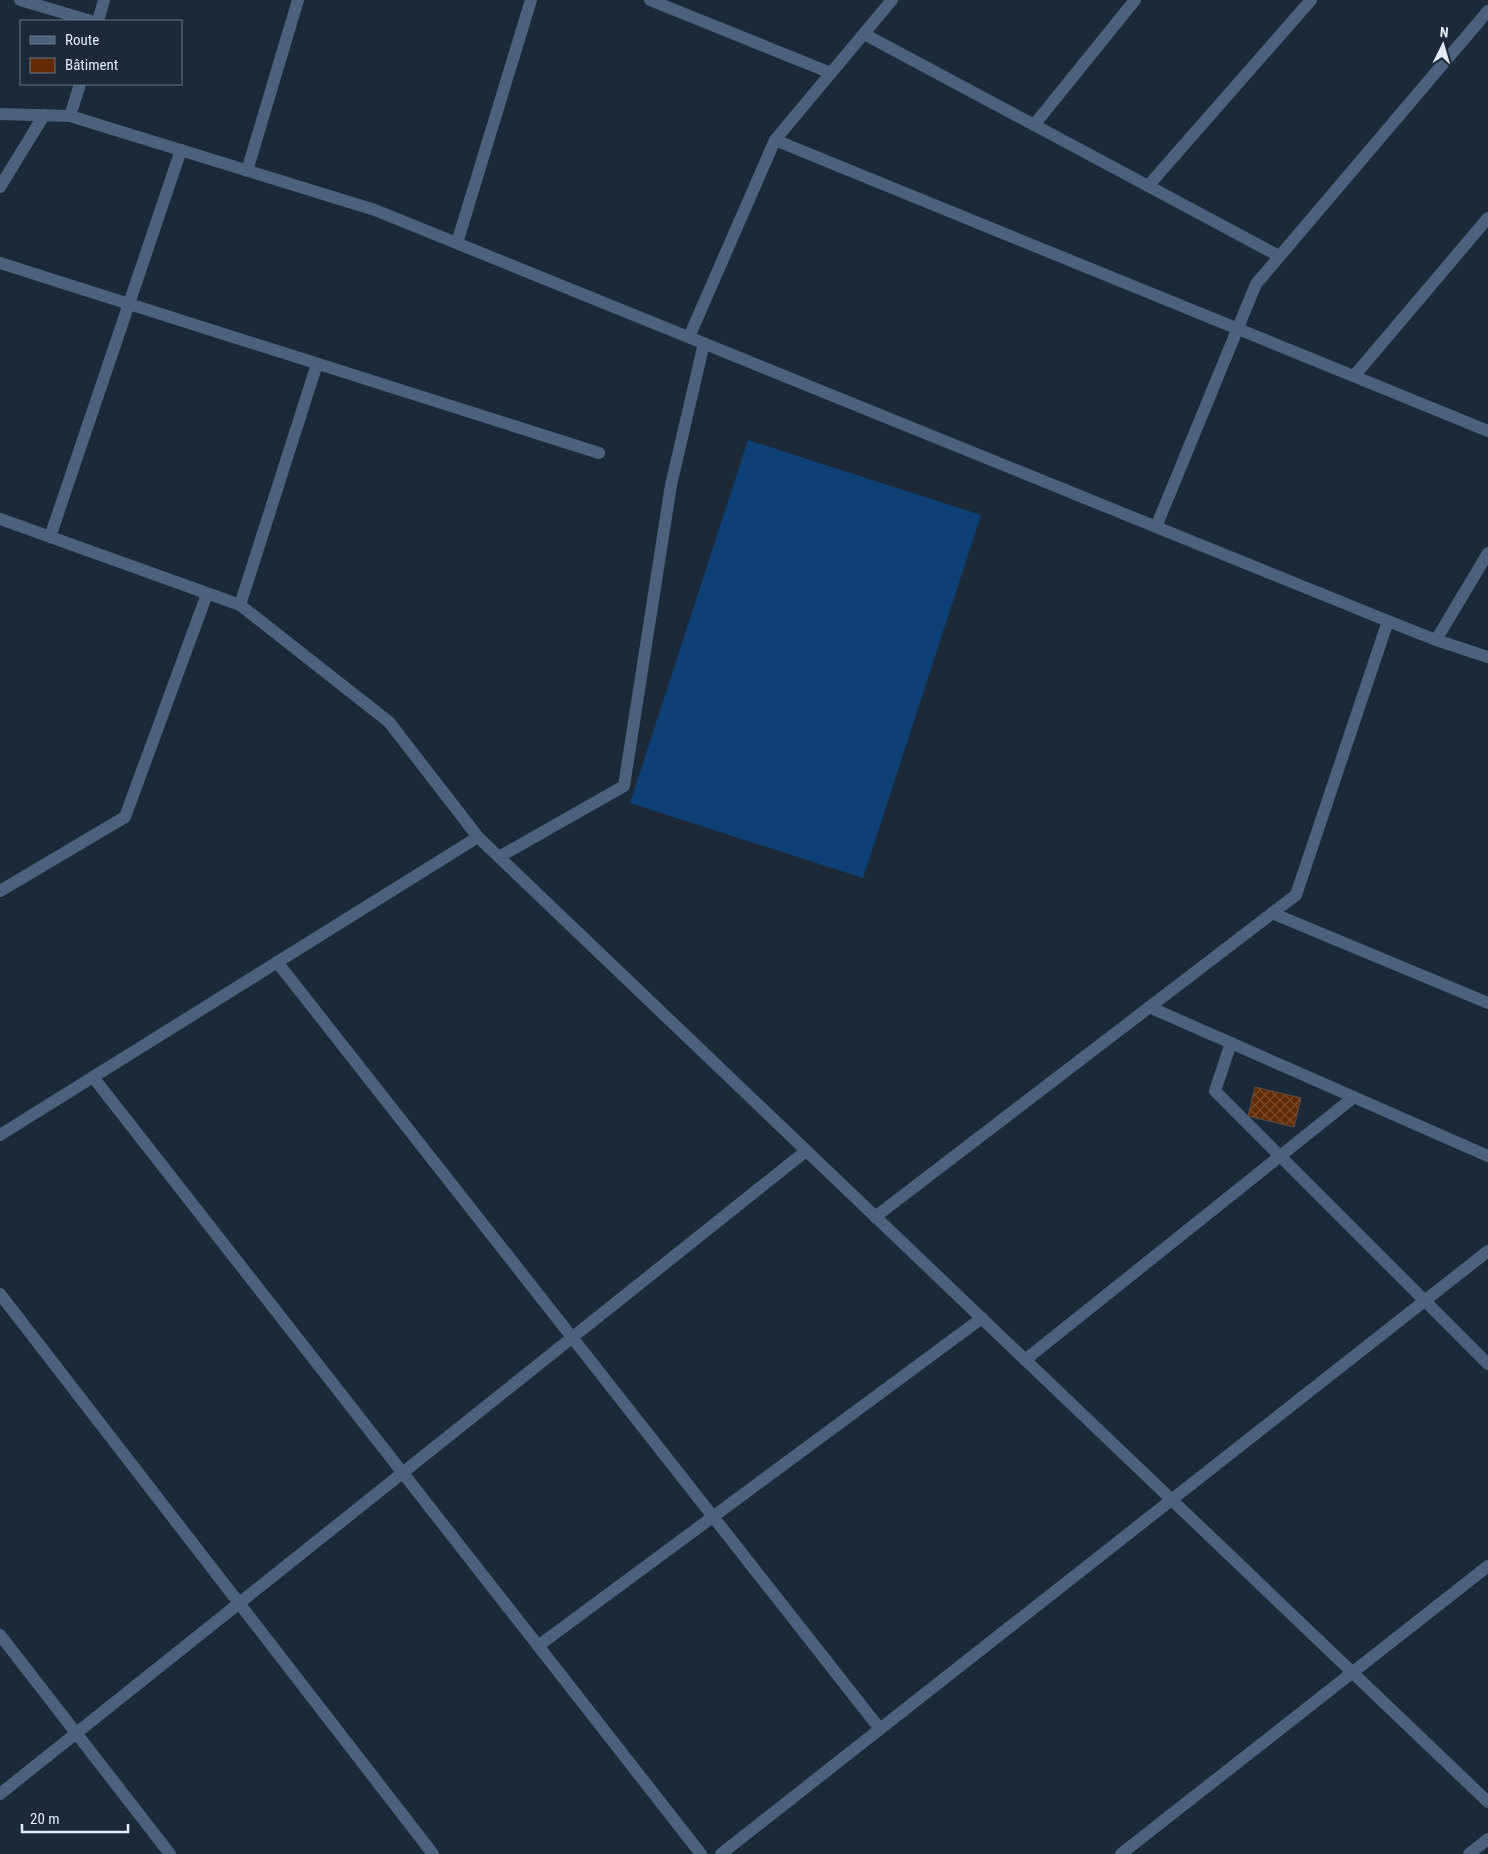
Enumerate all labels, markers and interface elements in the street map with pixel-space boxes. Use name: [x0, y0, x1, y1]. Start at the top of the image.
legend: [20, 20, 182, 85]
north arrow: [1418, 20, 1468, 70]
text: N: [1439, 24, 1449, 40]
text: Route: [65, 31, 99, 49]
text: Bâtiment: [65, 56, 118, 74]
scale bar: [22, 1802, 129, 1834]
text: 20 m: [30, 1810, 60, 1828]

